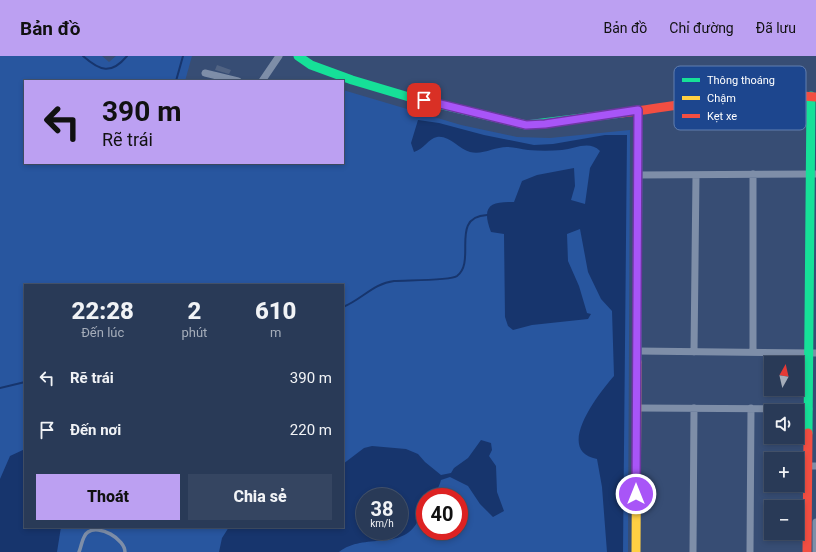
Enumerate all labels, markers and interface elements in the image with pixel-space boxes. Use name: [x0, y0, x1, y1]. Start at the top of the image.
text: Bản đồ: [20, 17, 80, 40]
text: Bản đồ: [603, 20, 647, 36]
text: Chỉ đường: [669, 20, 734, 36]
text: Đã lưu: [756, 20, 796, 36]
legend: [674, 66, 806, 130]
text: Thông thoáng: [707, 74, 775, 87]
pin: [407, 83, 441, 117]
icon: arrive: [413, 89, 435, 111]
text: Chậm: [707, 92, 736, 105]
text: 390 m: [102, 95, 181, 128]
icon: left: [36, 96, 88, 148]
text: Kẹt xe: [707, 110, 737, 123]
text: Rẽ trái: [102, 129, 153, 150]
text: 22:28: [72, 297, 134, 325]
text: 2: [187, 297, 201, 325]
text: 610: [255, 297, 296, 325]
text: Đến lúc: [81, 325, 124, 340]
text: phút: [181, 325, 207, 340]
text: m: [270, 325, 281, 340]
north arrow: [764, 356, 804, 396]
map controls: [764, 356, 804, 540]
icon: left: [36, 367, 58, 389]
text: Rẽ trái: [70, 369, 114, 387]
text: 390 m: [290, 369, 332, 387]
button: sound: [764, 404, 804, 444]
icon: arrive: [36, 419, 58, 441]
text: Đến nơi: [70, 421, 121, 439]
text: 220 m: [290, 421, 332, 439]
button: +: [764, 452, 804, 492]
position arrow: [615, 473, 657, 515]
button: Thoát: [36, 474, 180, 520]
button: Chia sẻ: [188, 474, 332, 520]
speed limit sign: 40: [416, 488, 468, 540]
text: 38: [371, 497, 393, 521]
button: −: [764, 500, 804, 540]
text: km/h: [370, 518, 394, 529]

